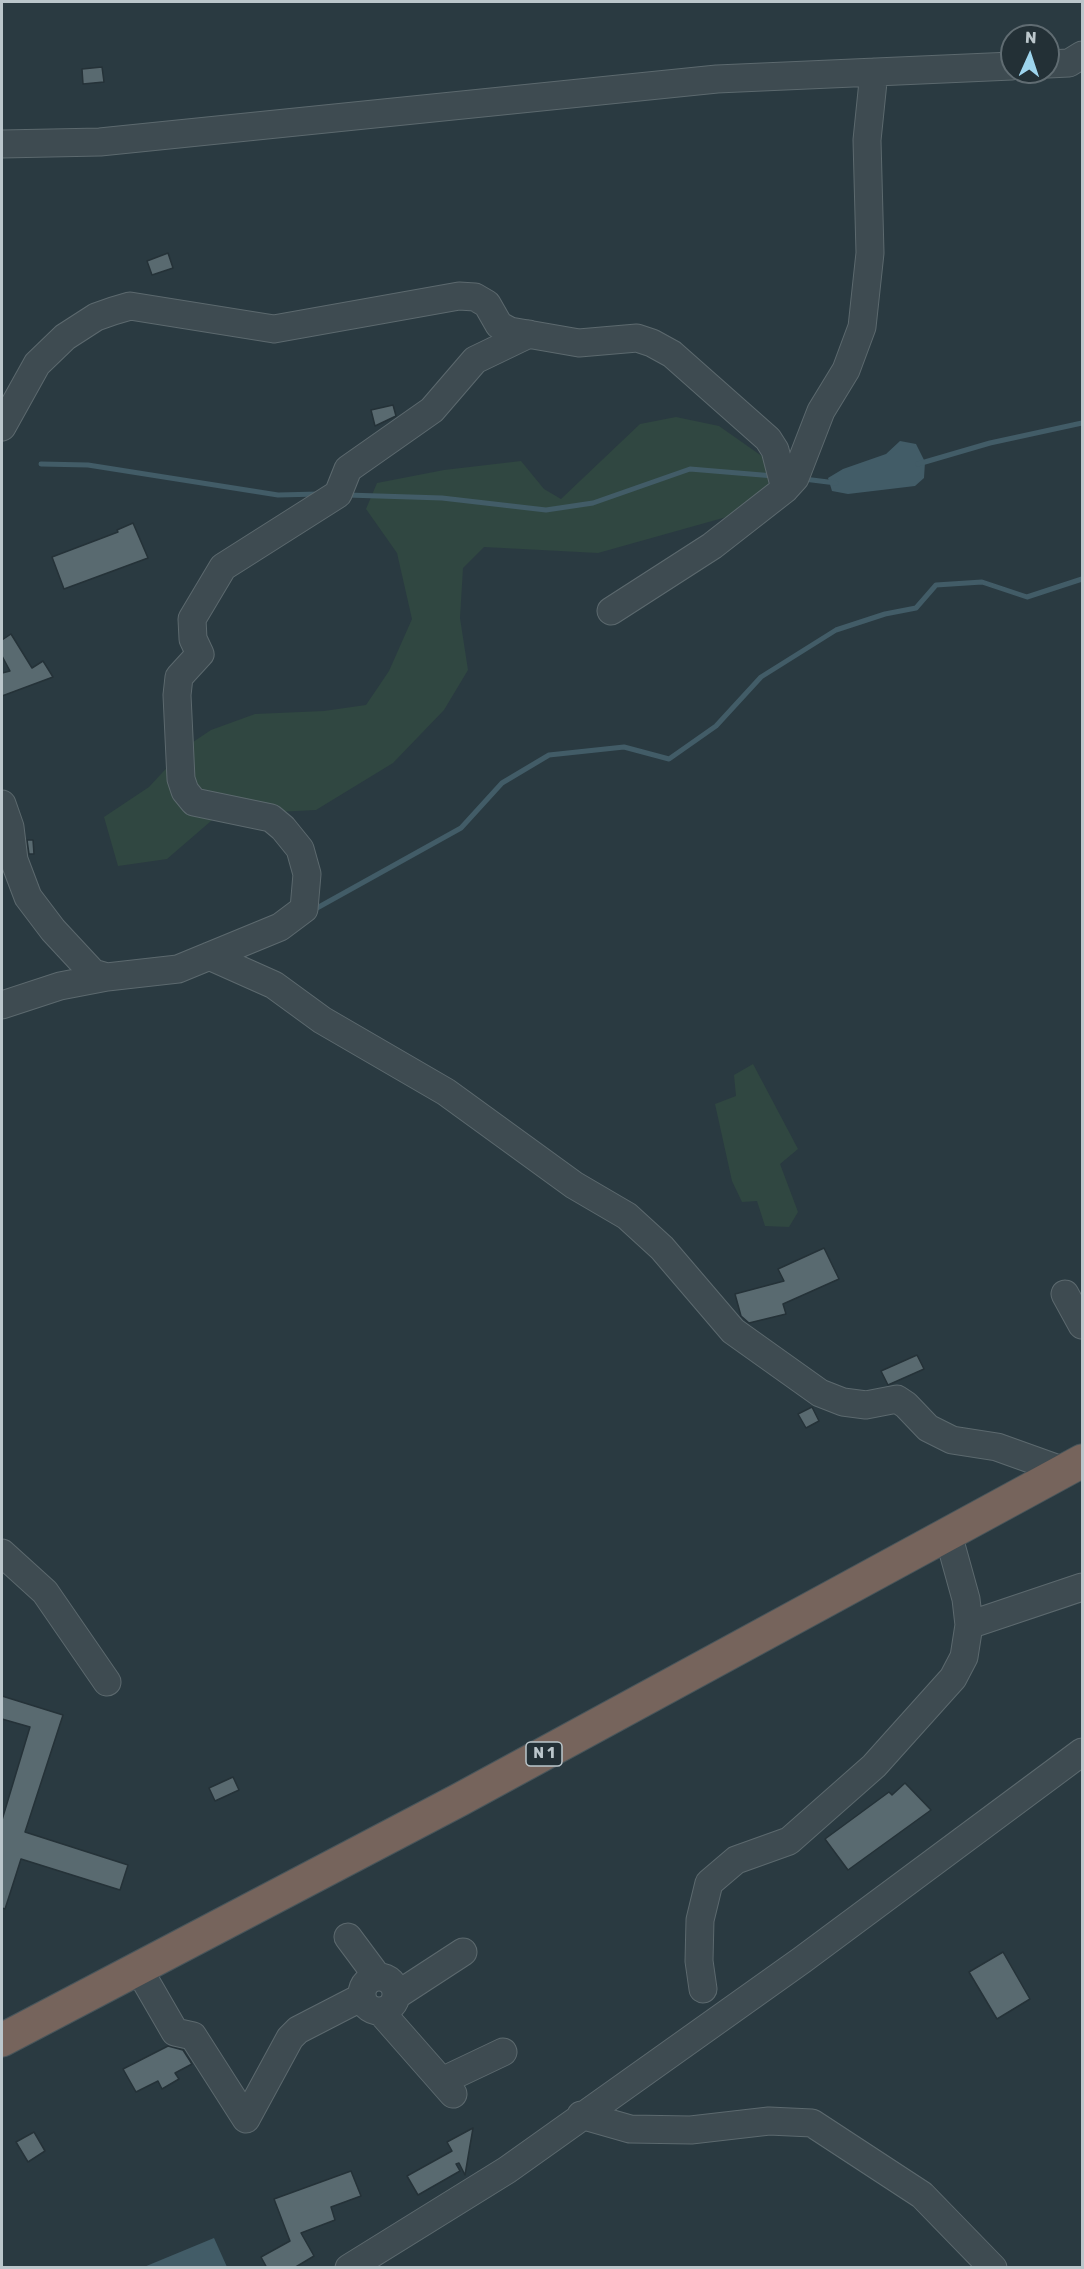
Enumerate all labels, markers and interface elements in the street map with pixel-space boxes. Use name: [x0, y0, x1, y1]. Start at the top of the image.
north arrow: [1000, 24, 1060, 84]
text: N: [1025, 28, 1037, 47]
road number: N 1: [526, 1742, 562, 1766]

